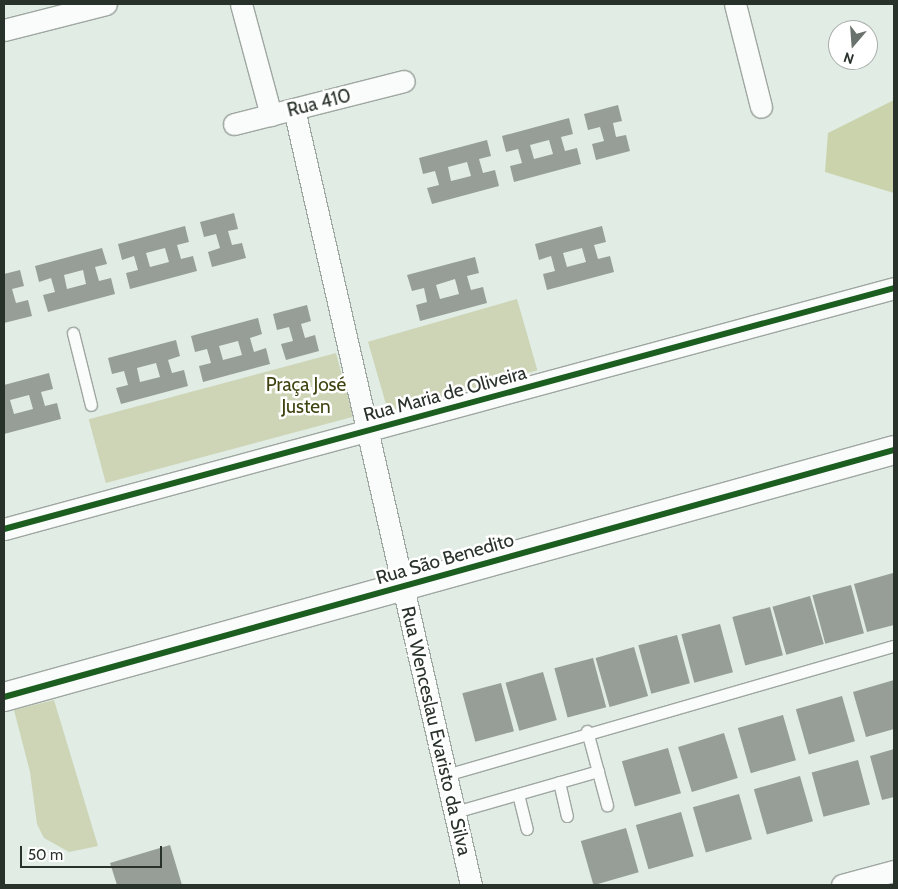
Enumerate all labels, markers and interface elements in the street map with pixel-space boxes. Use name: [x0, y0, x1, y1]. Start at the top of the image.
north arrow: [828, 20, 878, 70]
text: N: [841, 48, 856, 68]
street label: Rua 410: [285, 84, 353, 122]
street label: Rua Maria de Oliveira: [361, 361, 529, 427]
park label: Praça José Justen: [266, 374, 346, 418]
street label: Rua São Benedito: [373, 528, 517, 590]
street label: Rua Wenceslau Evaristo da Silva: [396, 604, 476, 858]
scale bar: [22, 836, 165, 868]
text: 50 m: [28, 846, 63, 864]

